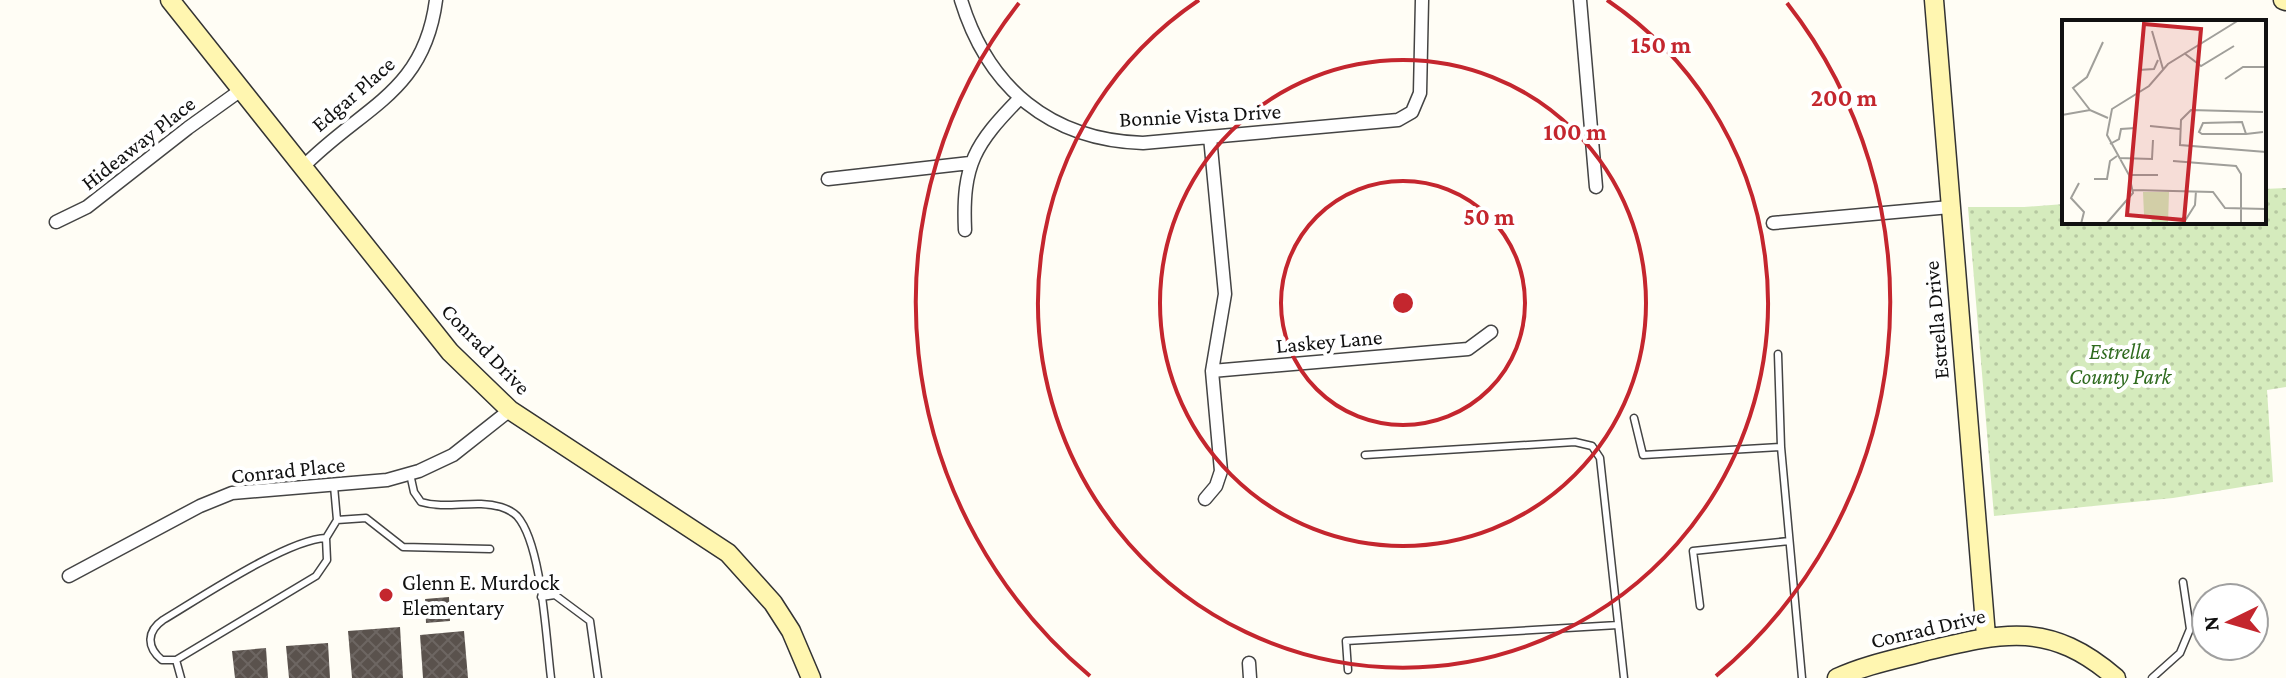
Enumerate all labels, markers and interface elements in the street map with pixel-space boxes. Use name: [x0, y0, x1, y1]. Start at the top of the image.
inset map: [2062, 20, 2266, 224]
text: 150 m: [1631, 31, 1692, 58]
street label: Edgar Place: [306, 51, 400, 137]
text: 200 m: [1811, 84, 1878, 111]
street label: Hideaway Place: [76, 91, 200, 195]
street label: Bonnie Vista Drive: [1118, 98, 1282, 132]
text: 100 m: [1543, 118, 1607, 145]
text: 50 m: [1463, 203, 1515, 230]
street label: Estrella Drive: [1918, 260, 1954, 380]
centre of rings: [1389, 289, 1417, 317]
street label: Conrad Drive: [436, 298, 536, 400]
street label: Laskey Lane: [1275, 324, 1383, 358]
park label: Estrella County Park: [2069, 339, 2172, 389]
street label: Conrad Place: [230, 452, 346, 488]
place label: Glenn E. Murdock Elementary: [402, 570, 560, 620]
north arrow: [2190, 582, 2270, 662]
marker: Glenn E. Murdock Elementary: [377, 586, 395, 604]
street label: Conrad Drive: [1868, 603, 1988, 653]
text: N: [2197, 615, 2224, 632]

